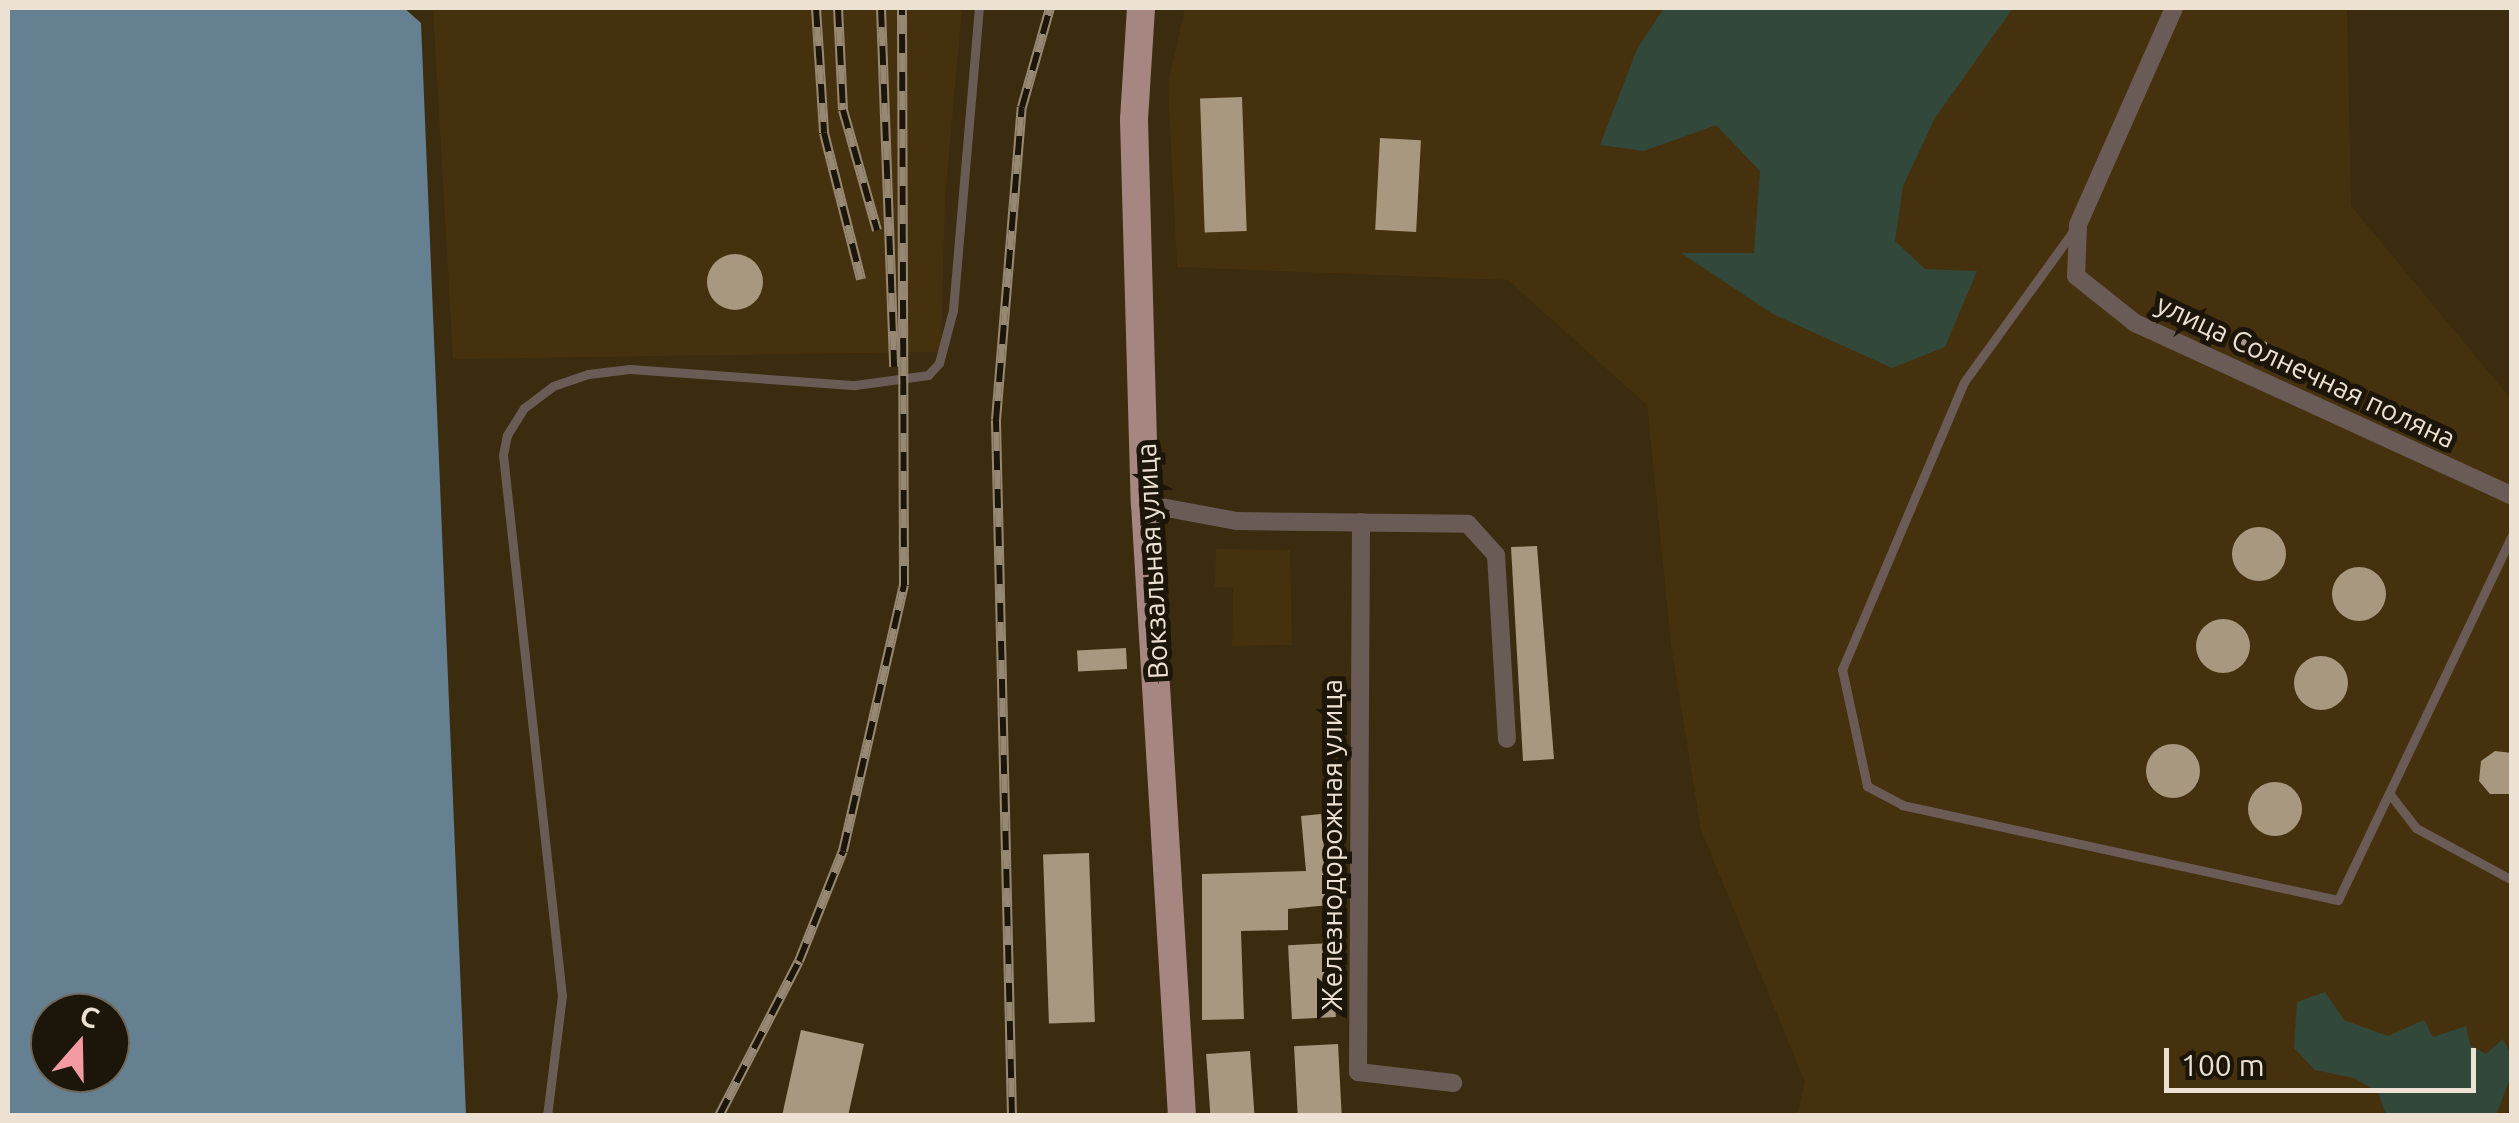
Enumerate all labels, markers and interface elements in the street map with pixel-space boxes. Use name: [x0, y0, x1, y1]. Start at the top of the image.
street label: улица Солнечная поляна: [2151, 287, 2461, 455]
street label: Вокзальная улица: [1129, 442, 1175, 680]
street label: Железнодорожная улица: [1315, 679, 1349, 1011]
north arrow: [30, 993, 130, 1093]
text: С: [76, 999, 103, 1034]
scale bar: [2169, 1028, 2482, 1090]
text: 100 m: [2181, 1048, 2265, 1082]

